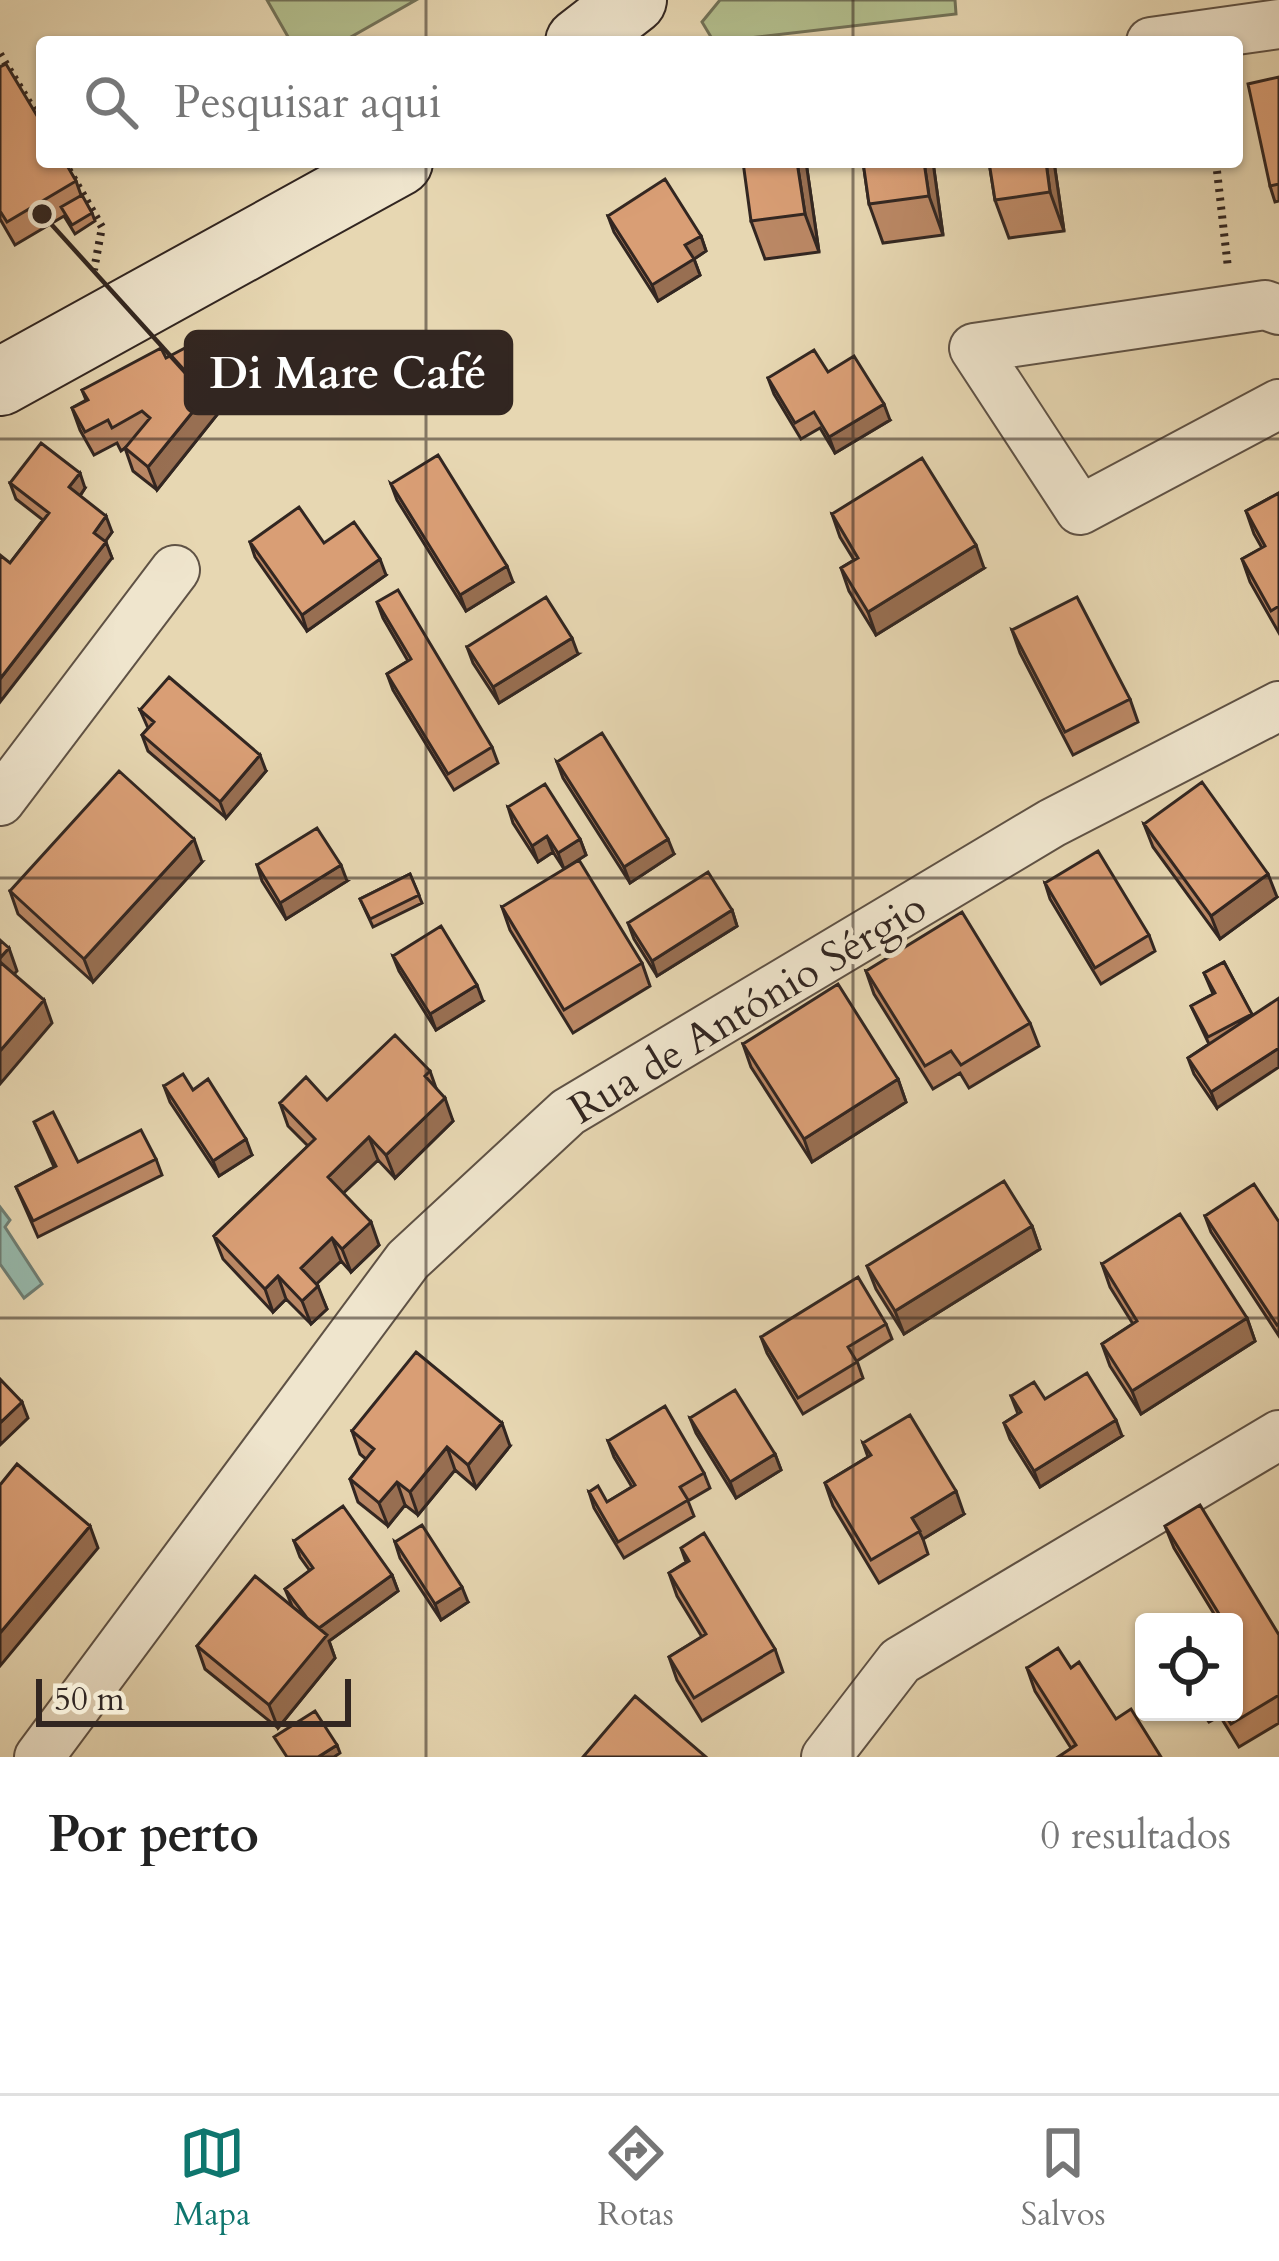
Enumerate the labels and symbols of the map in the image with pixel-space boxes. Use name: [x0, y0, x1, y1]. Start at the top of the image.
callout: Di Mare Café: [186, 332, 511, 413]
text: Di Mare Café: [209, 343, 487, 404]
street label: Rua de António Sérgio: [559, 879, 937, 1138]
scale bar: [36, 1673, 351, 1726]

